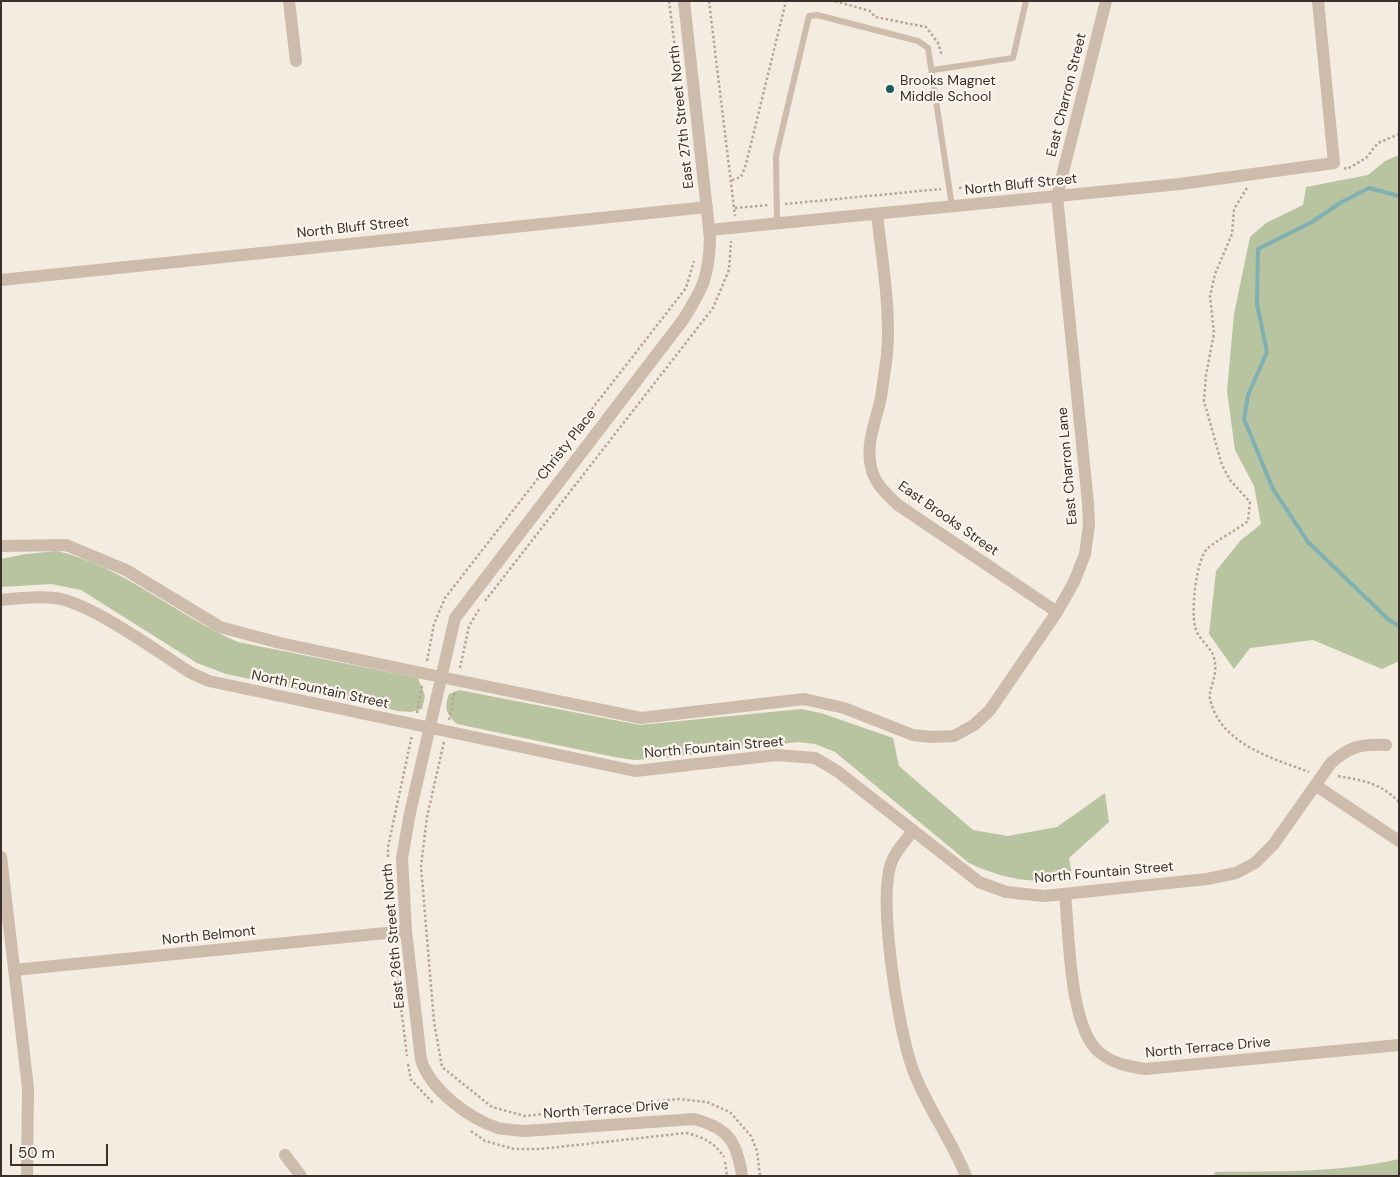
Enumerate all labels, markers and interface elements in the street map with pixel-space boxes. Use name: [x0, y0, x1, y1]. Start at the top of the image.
street label: East Charron Street: [1043, 31, 1091, 159]
street label: East 27th Street North: [666, 44, 698, 190]
place label: Brooks Magnet Middle School: [900, 73, 996, 105]
marker: Brooks Magnet Middle School: [884, 83, 896, 95]
street label: North Bluff Street: [964, 171, 1078, 199]
street label: North Bluff Street: [296, 214, 410, 242]
street label: Christy Place: [534, 406, 600, 484]
street label: East Charron Lane: [1054, 406, 1082, 526]
street label: East Brooks Street: [895, 478, 1001, 560]
street label: North Fountain Street: [250, 667, 390, 713]
street label: North Fountain Street: [644, 734, 784, 762]
street label: North Fountain Street: [1034, 859, 1174, 887]
street label: East 26th Street North: [379, 863, 409, 1009]
street label: North Belmont: [161, 923, 257, 949]
street label: North Terrace Drive: [1145, 1034, 1271, 1062]
street label: North Terrace Drive: [543, 1097, 669, 1123]
scale bar: [12, 1134, 110, 1166]
text: 50 m: [18, 1143, 55, 1163]

